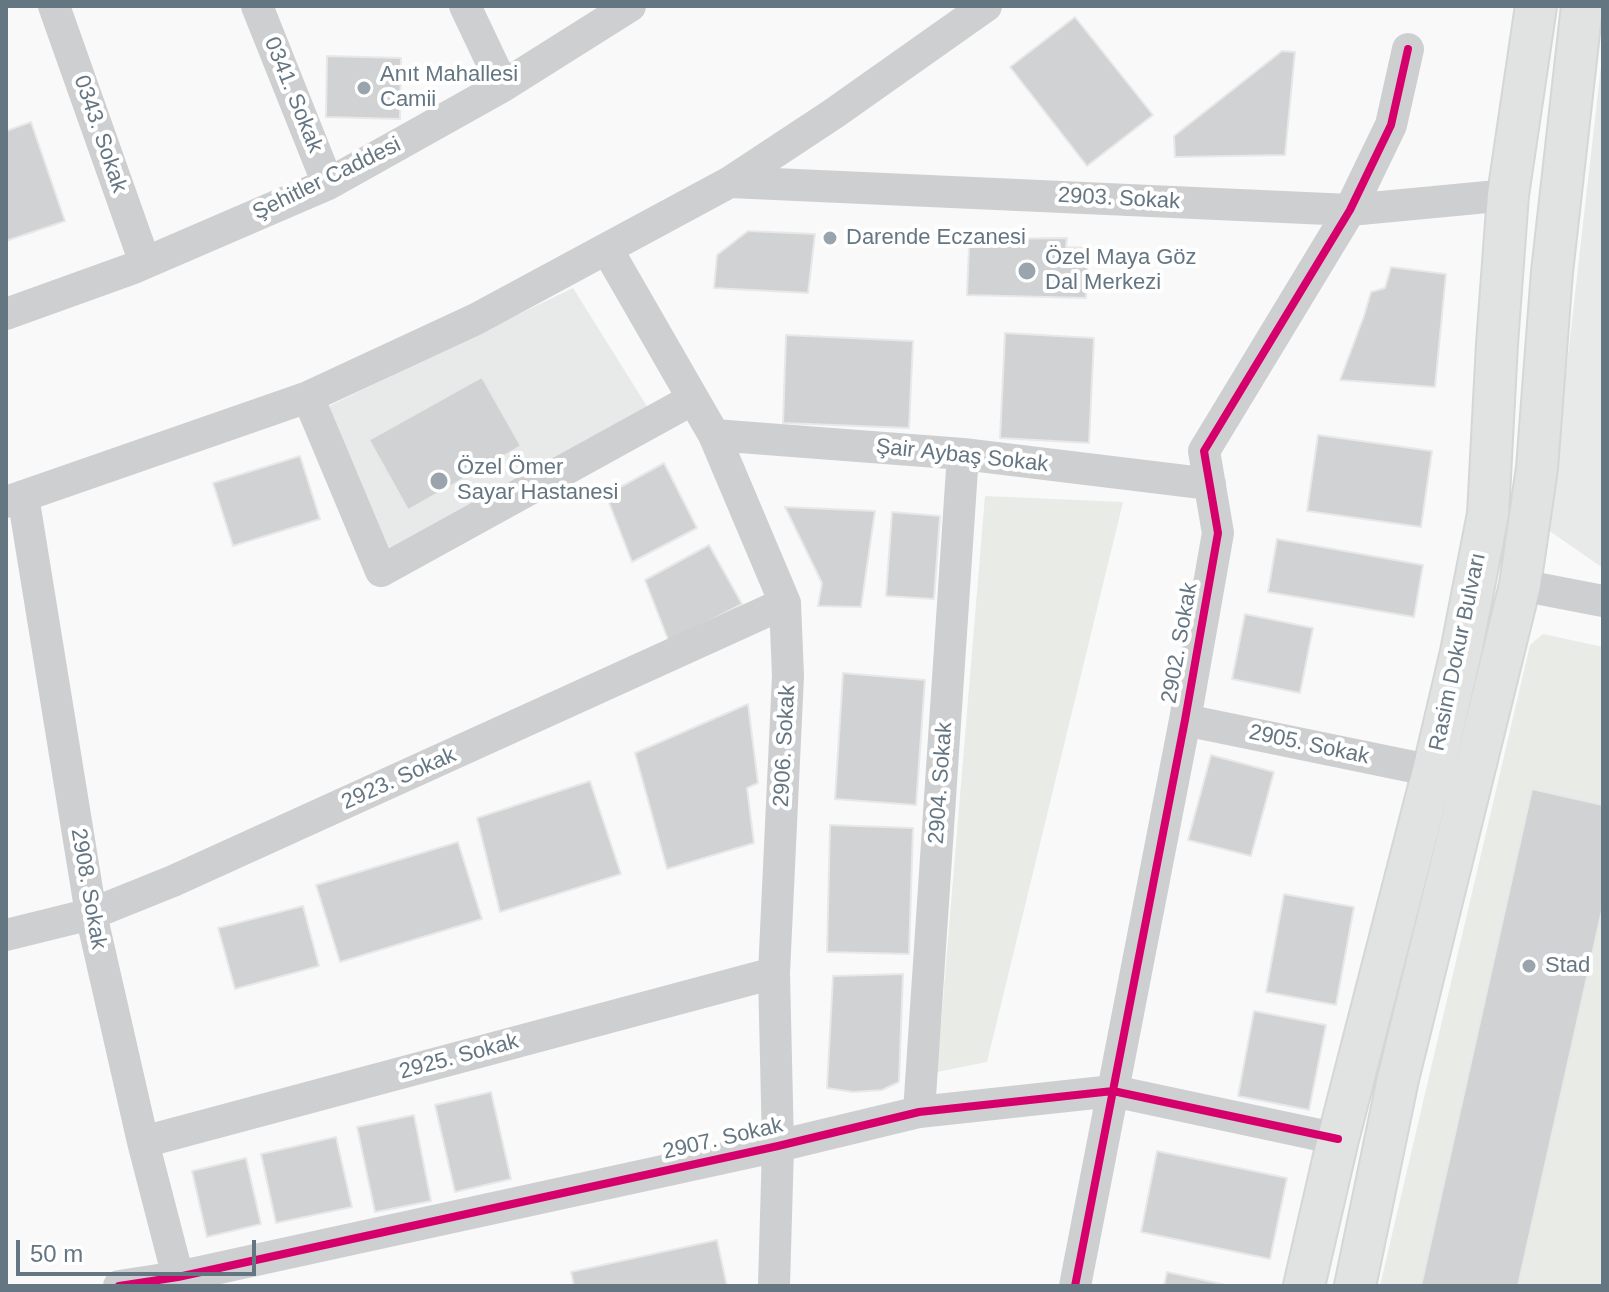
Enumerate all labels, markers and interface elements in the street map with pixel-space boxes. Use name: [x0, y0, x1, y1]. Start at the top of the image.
street label: 0341. Sokak: [258, 33, 328, 157]
place label: Anıt Mahallesi Camii: [380, 62, 518, 114]
street label: 0343. Sokak: [68, 72, 132, 196]
marker: Anıt Mahallesi Camii: [355, 79, 373, 97]
street label: Şehitler Caddesi: [249, 132, 405, 226]
street label: 2903. Sokak: [1057, 183, 1181, 215]
place label: Darende Eczanesi: [846, 225, 1026, 251]
marker: Darende Eczanesi: [821, 229, 839, 247]
place label: Özel Maya Göz Dal Merkezi: [1045, 245, 1197, 296]
marker: Özel Maya Göz Dal Merkezi: [1016, 260, 1038, 282]
street label: Şair Aybaş Sokak: [874, 434, 1050, 478]
place label: Özel Ömer Sayar Hastanesi: [457, 455, 618, 506]
marker: Özel Ömer Sayar Hastanesi: [428, 470, 450, 492]
street label: Rasim Dokur Bulvarı: [1424, 551, 1492, 753]
street label: 2902. Sokak: [1156, 580, 1204, 706]
street label: 2906. Sokak: [769, 684, 801, 808]
street label: 2905. Sokak: [1246, 719, 1372, 771]
street label: 2904. Sokak: [924, 721, 958, 845]
street label: 2923. Sokak: [338, 742, 460, 816]
street label: 2908. Sokak: [64, 826, 112, 952]
place label: Stad: [1545, 953, 1590, 979]
marker: Stad: [1520, 957, 1538, 975]
street label: 2925. Sokak: [397, 1028, 521, 1086]
street label: 2907. Sokak: [660, 1112, 786, 1166]
scale bar: [20, 1224, 260, 1274]
text: 50 m: [30, 1240, 83, 1267]

